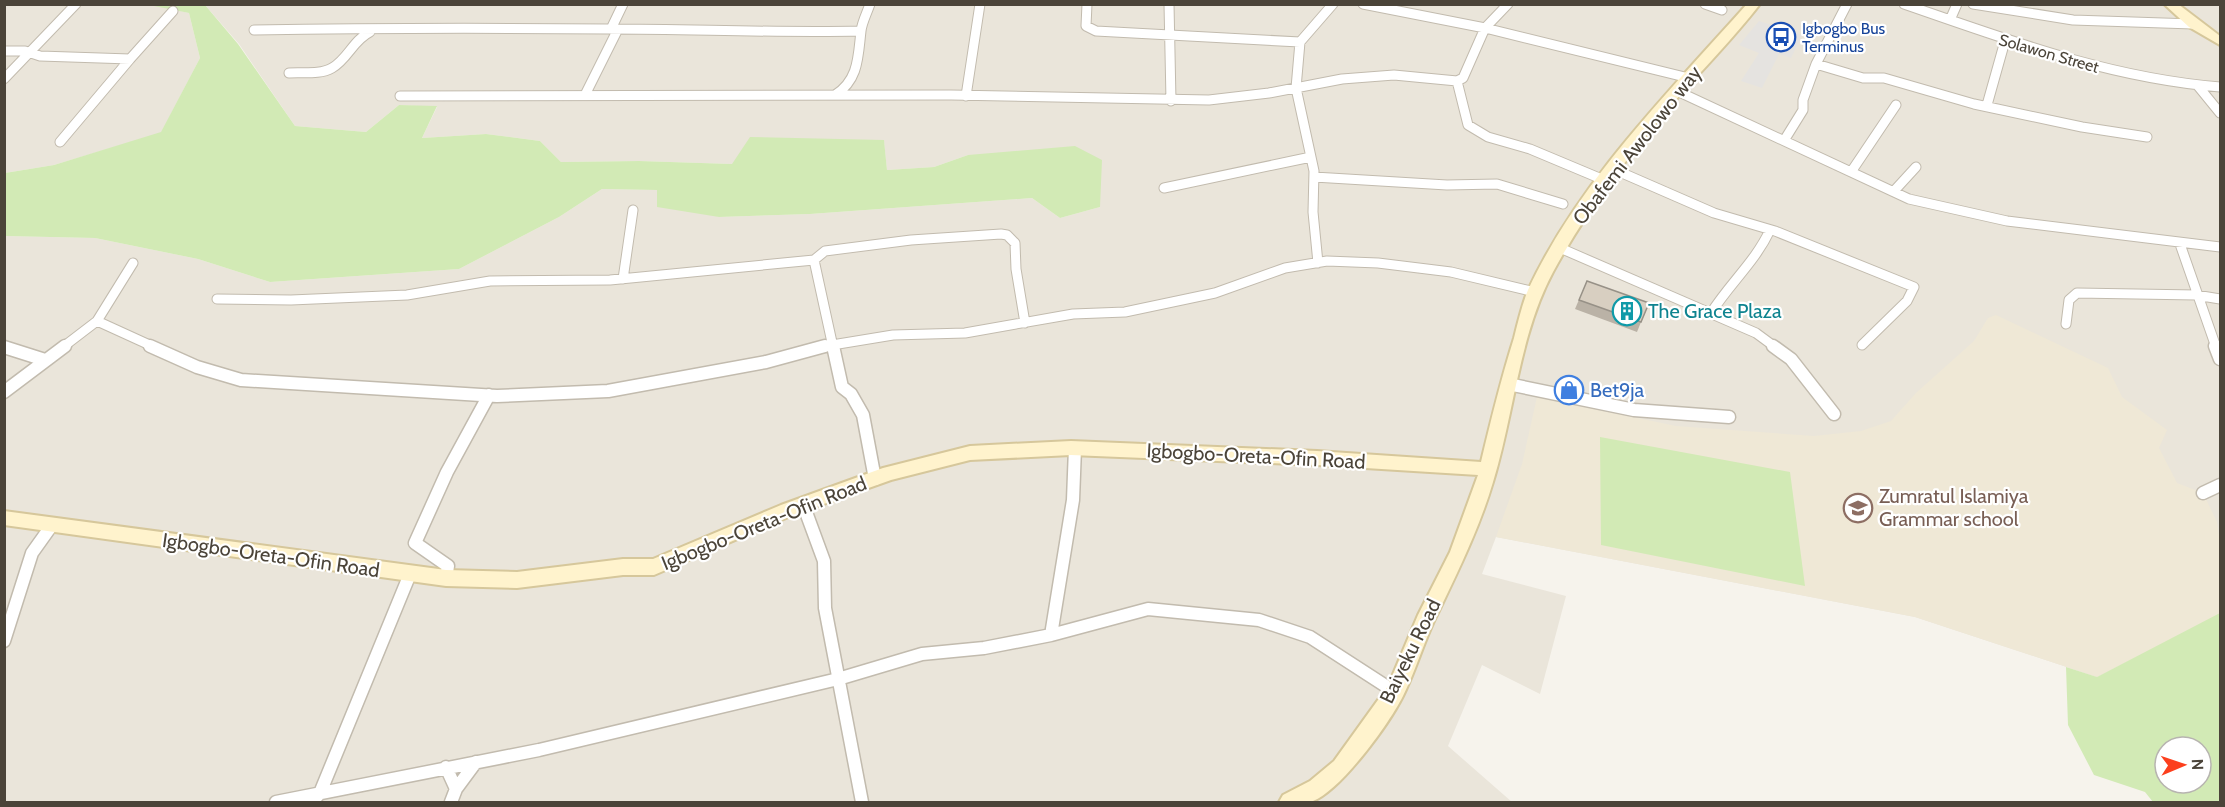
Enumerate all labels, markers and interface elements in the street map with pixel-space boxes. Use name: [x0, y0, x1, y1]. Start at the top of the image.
place label: Igbogbo Bus Terminus: [1802, 19, 1886, 56]
bus stop icon: Igbogbo Bus Terminus: [1765, 21, 1797, 53]
street label: Solawon Street: [1997, 30, 2102, 77]
street label: Obafemi Awolowo way: [1567, 61, 1707, 229]
building icon: The Grace Plaza: [1611, 295, 1643, 327]
place label: The Grace Plaza: [1648, 299, 1782, 323]
shop icon: Bet9ja: [1553, 374, 1585, 406]
place label: Bet9ja: [1590, 378, 1645, 402]
street label: Igbogbo-Oreta-Ofin Road: [1146, 438, 1366, 474]
street label: Igbogbo-Oreta-Ofin Road: [658, 471, 870, 575]
place label: Zumratul Islamiya Grammar school: [1879, 484, 2029, 531]
school or university icon: Zumratul Islamiya Grammar school: [1842, 492, 1874, 524]
street label: Igbogbo-Oreta-Ofin Road: [161, 528, 381, 582]
street label: Baiyeku Road: [1374, 595, 1446, 707]
north arrow: [2153, 735, 2213, 795]
text: N: [2188, 759, 2207, 770]

